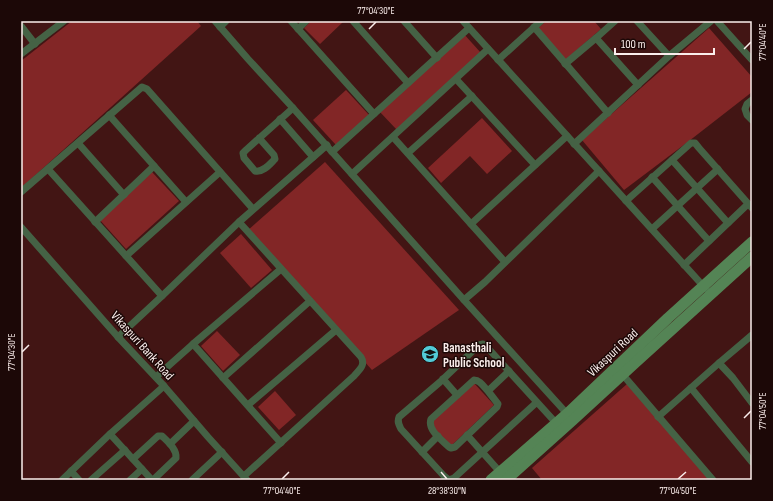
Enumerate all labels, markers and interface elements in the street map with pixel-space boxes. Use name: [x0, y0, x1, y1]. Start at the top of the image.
text: 77°04'30"E: [357, 5, 395, 17]
text: 77°04'40"E: [757, 23, 769, 61]
scale bar: [615, 30, 714, 56]
text: 100 m: [621, 37, 646, 52]
street label: Vikaspuri Bank Road: [107, 308, 177, 383]
street label: Vikaspuri Road: [584, 325, 641, 380]
text: 77°04'30"E: [6, 333, 18, 371]
place label: Banasthali Public School: [443, 340, 505, 371]
school or university icon: Banasthali Public School: [420, 344, 440, 364]
text: 77°04'50"E: [757, 392, 769, 430]
text: 77°04'40"E: [263, 485, 301, 497]
text: 28°38'30"N: [428, 485, 466, 497]
text: 77°04'50"E: [659, 485, 697, 497]

